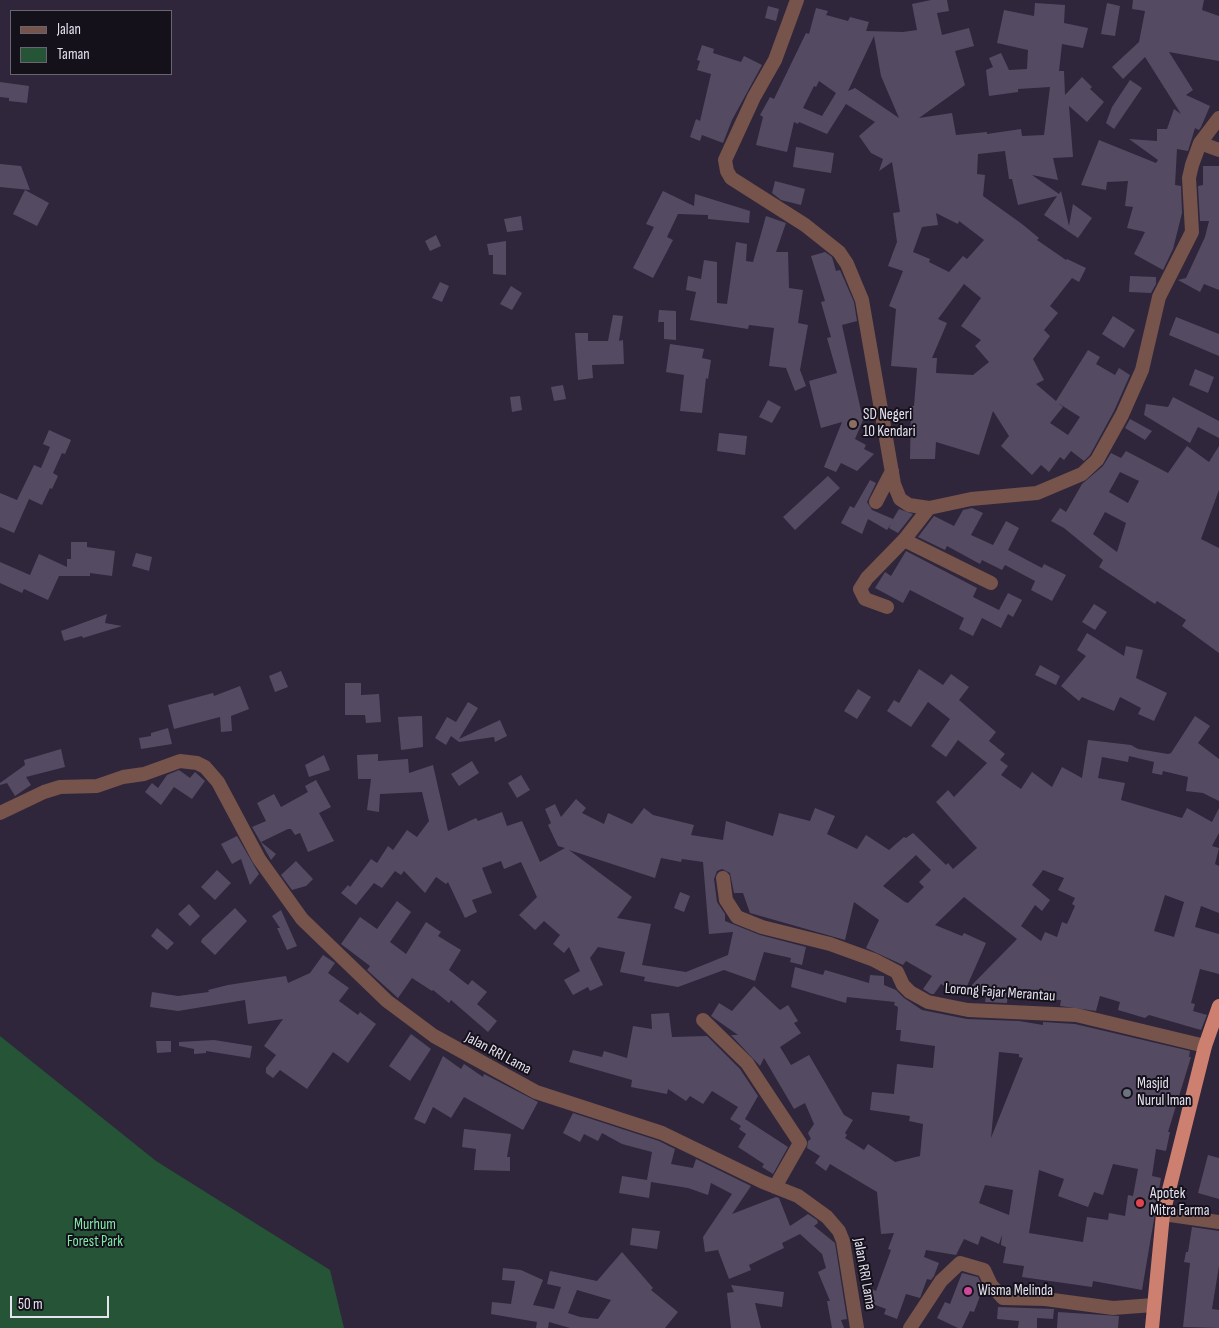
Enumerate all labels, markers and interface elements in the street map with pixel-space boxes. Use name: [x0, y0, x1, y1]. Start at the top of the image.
legend: [10, 10, 172, 75]
text: Jalan: [57, 20, 81, 39]
text: Taman: [57, 45, 90, 64]
place label: SD Negeri 10 Kendari: [863, 406, 915, 441]
marker: SD Negeri 10 Kendari: [847, 418, 859, 430]
street label: Lorong Fajar Merantau: [944, 980, 1056, 1006]
street label: Jalan RRI Lama: [462, 1029, 534, 1079]
place label: Masjid Nurul Iman: [1137, 1075, 1192, 1110]
marker: Masjid Nurul Iman: [1121, 1087, 1133, 1099]
place label: Apotek Mitra Farma: [1150, 1185, 1209, 1220]
marker: Apotek Mitra Farma: [1134, 1197, 1146, 1209]
park label: Murhum Forest Park: [67, 1216, 123, 1251]
street label: Jalan RRI Lama: [849, 1237, 879, 1311]
place label: Wisma Melinda: [978, 1282, 1053, 1300]
marker: Wisma Melinda: [962, 1285, 974, 1297]
scale bar: [12, 1286, 111, 1318]
text: 50 m: [18, 1295, 43, 1314]

